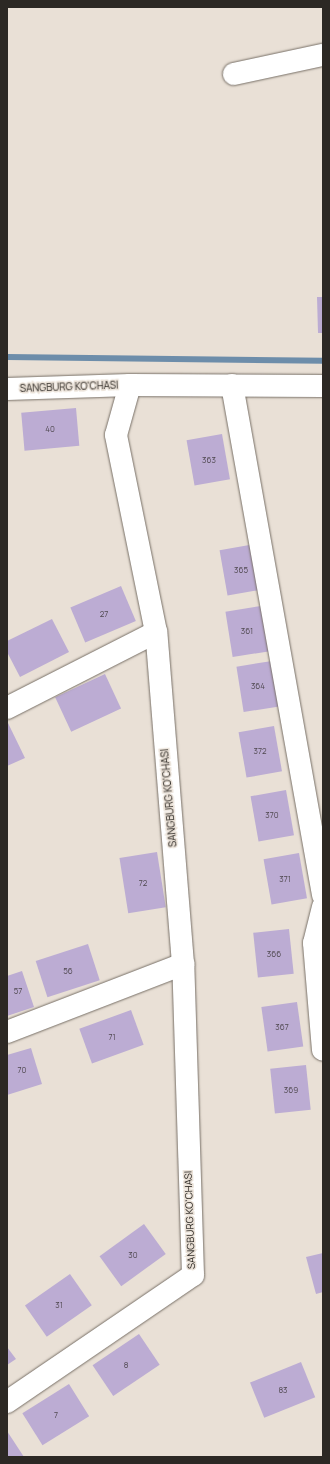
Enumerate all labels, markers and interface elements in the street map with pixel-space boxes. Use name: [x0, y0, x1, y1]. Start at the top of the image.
street label: SANGBURG KO'CHASI: [20, 379, 118, 395]
house number: 40: [45, 424, 55, 434]
house number: 363: [202, 455, 216, 465]
house number: 365: [234, 565, 248, 575]
house number: 27: [100, 609, 108, 619]
house number: 361: [241, 626, 253, 636]
house number: 364: [251, 681, 265, 691]
house number: 372: [254, 746, 266, 756]
street label: SANGBURG KO'CHASI: [159, 748, 179, 848]
house number: 370: [265, 810, 279, 820]
house number: 371: [279, 874, 291, 884]
house number: 72: [139, 878, 147, 888]
house number: 366: [267, 949, 281, 959]
house number: 56: [63, 966, 73, 976]
house number: 57: [14, 986, 22, 996]
house number: 367: [275, 1022, 289, 1032]
house number: 71: [108, 1032, 116, 1042]
house number: 70: [18, 1065, 26, 1075]
house number: 369: [284, 1085, 298, 1095]
street label: SANGBURG KO'CHASI: [182, 1171, 198, 1269]
house number: 30: [128, 1250, 138, 1260]
house number: 31: [55, 1300, 63, 1310]
house number: 8: [124, 1360, 128, 1370]
house number: 83: [278, 1385, 288, 1395]
house number: 7: [54, 1410, 58, 1420]

